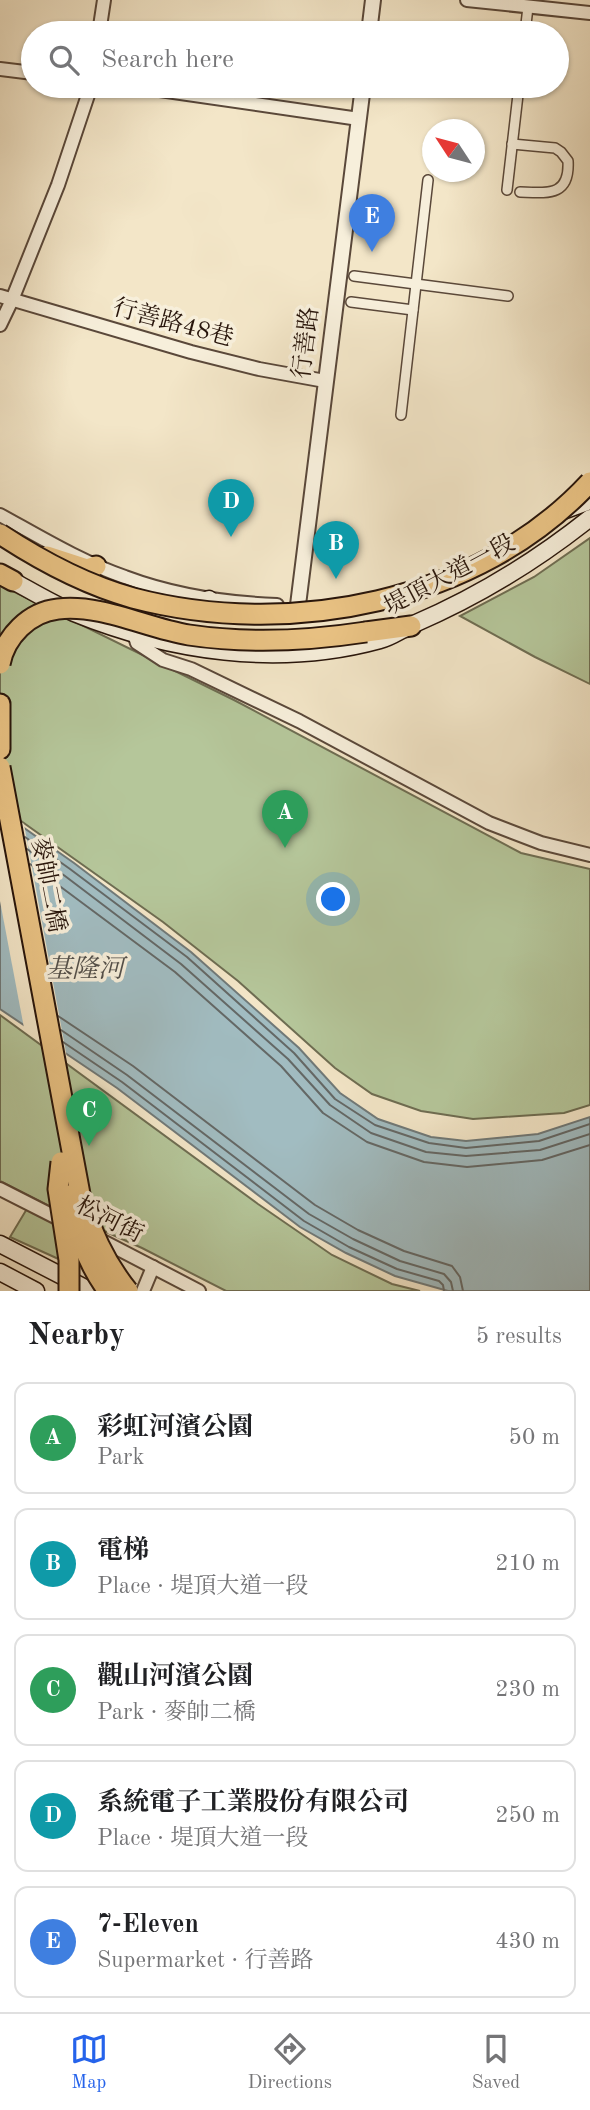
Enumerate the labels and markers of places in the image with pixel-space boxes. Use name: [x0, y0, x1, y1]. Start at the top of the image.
pin: E: [349, 194, 395, 252]
pin: D: [208, 479, 254, 537]
pin: B: [313, 521, 359, 579]
pin: A: [262, 790, 308, 848]
pin: C: [66, 1088, 112, 1146]

